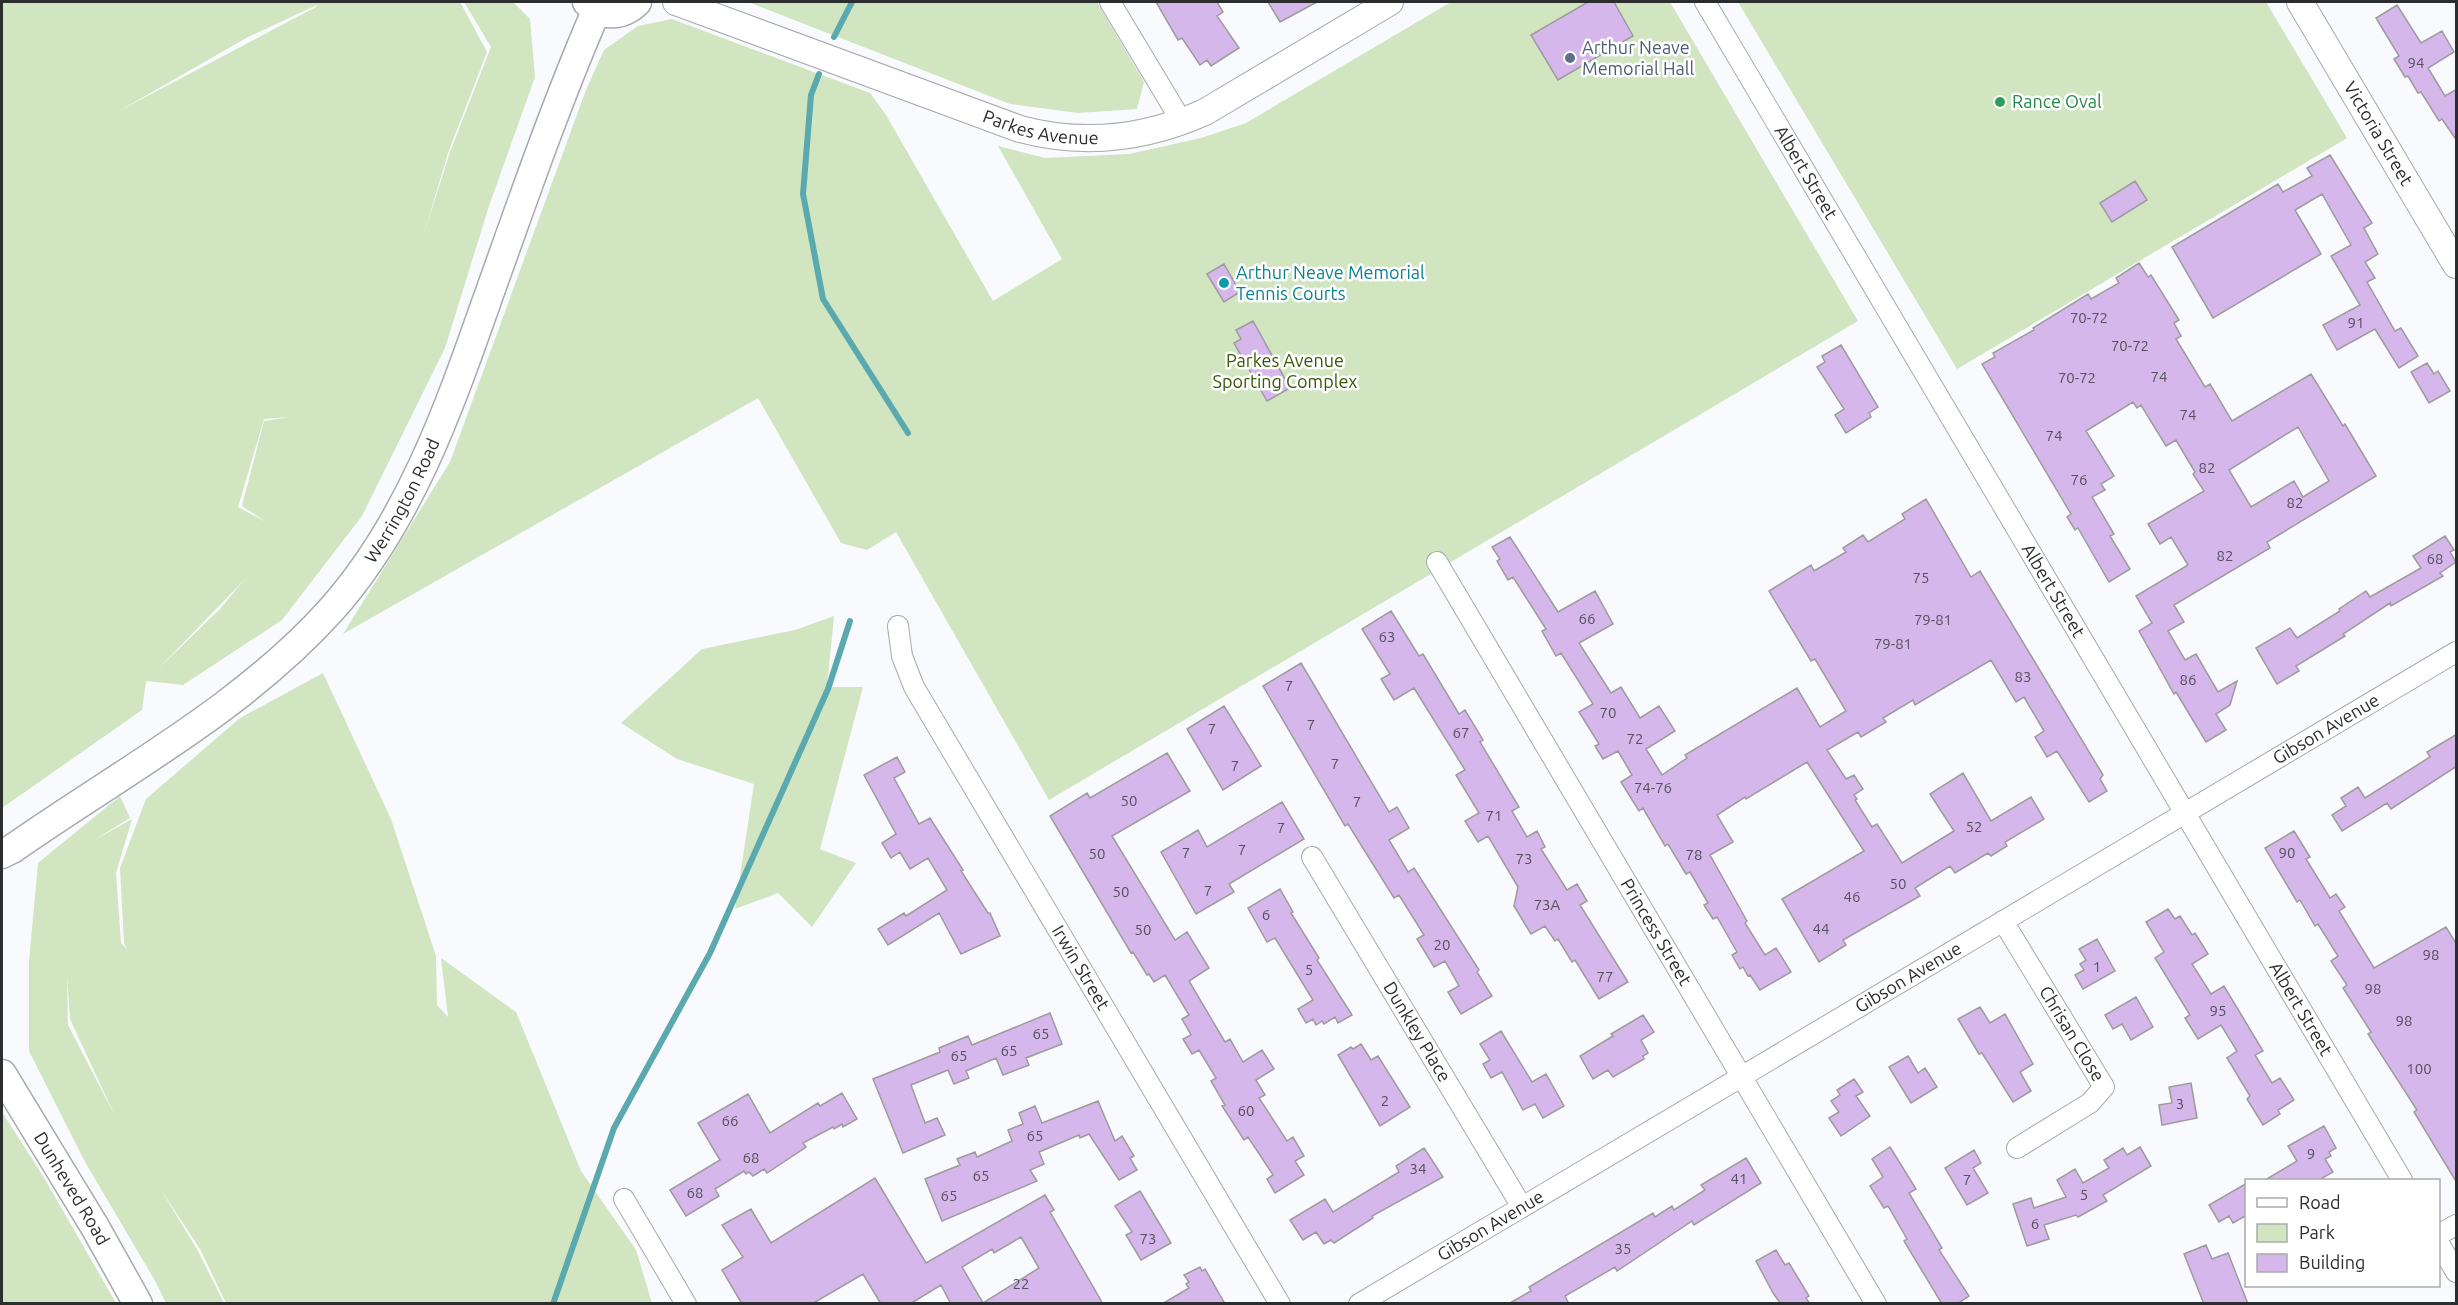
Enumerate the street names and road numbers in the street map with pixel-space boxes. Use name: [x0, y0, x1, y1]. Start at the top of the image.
street label: Victoria Street: [2340, 78, 2417, 189]
street label: Parkes Avenue: [981, 105, 1099, 147]
street label: Albert Street: [1771, 122, 1842, 222]
street label: Werrington Road: [360, 435, 443, 566]
street label: Albert Street: [2019, 540, 2090, 641]
street label: Gibson Avenue: [2269, 689, 2382, 768]
street label: Princess Street: [1618, 875, 1696, 989]
street label: Irwin Street: [1049, 921, 1114, 1013]
street label: Gibson Avenue: [1851, 937, 1965, 1016]
street label: Albert Street: [2266, 958, 2337, 1059]
street label: Dunkley Place: [1380, 978, 1455, 1085]
street label: Chrisan Close: [2036, 982, 2109, 1085]
street label: Dunheved Road: [31, 1128, 114, 1248]
street label: Gibson Avenue: [1433, 1186, 1547, 1264]

